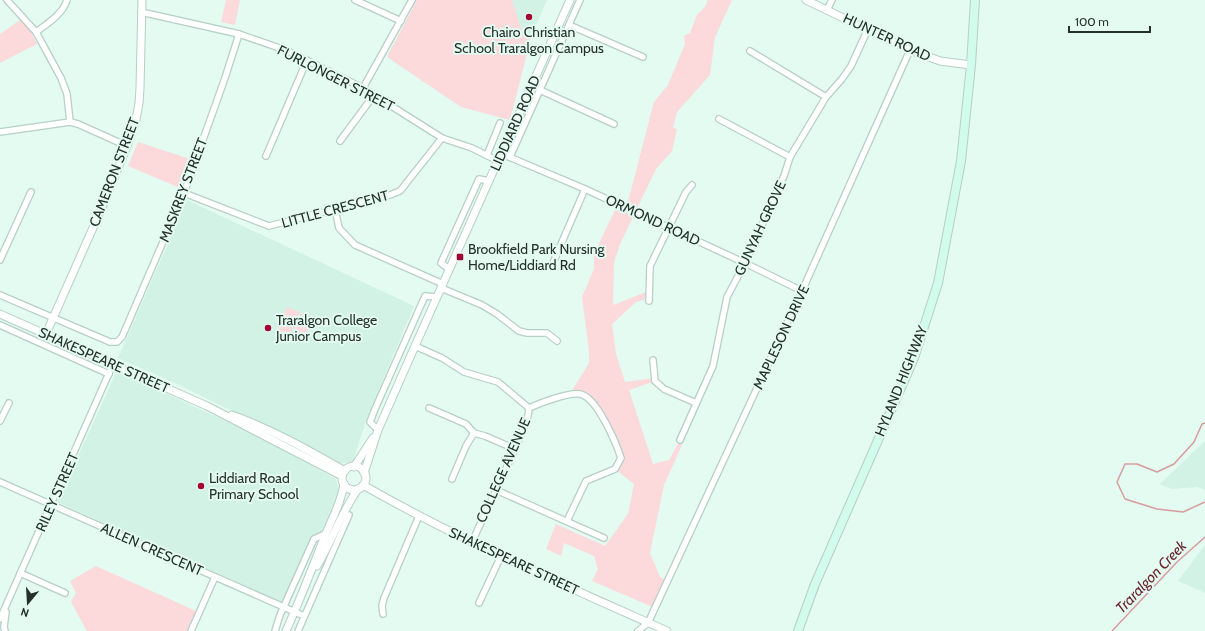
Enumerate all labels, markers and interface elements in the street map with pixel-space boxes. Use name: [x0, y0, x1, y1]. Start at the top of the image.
scale bar: [1069, 8, 1150, 34]
street label: HUNTER ROAD: [840, 9, 934, 65]
marker: Chairo Christian School Traralgon Campus: [524, 12, 534, 22]
text: 100 m: [1075, 14, 1109, 29]
place label: Chairo Christian School Traralgon Campus: [454, 23, 604, 57]
street label: FURLONGER STREET: [274, 41, 398, 116]
street label: LIDDIARD ROAD: [486, 72, 544, 174]
street label: CAMERON STREET: [85, 114, 143, 229]
street label: MASKREY STREET: [155, 135, 211, 245]
street label: GUNYAH GROVE: [730, 177, 790, 278]
street label: LITTLE CRESCENT: [279, 186, 391, 232]
street label: ORMOND ROAD: [603, 190, 703, 250]
place label: Brookfield Park Nursing Home/Liddiard Rd: [468, 240, 606, 274]
marker: Brookfield Park Nursing Home/Liddiard Rd: [455, 252, 465, 262]
street label: MAPLESON DRIVE: [749, 282, 813, 392]
place label: Traralgon College Junior Campus: [275, 311, 377, 345]
street label: HYLAND HIGHWAY: [871, 322, 932, 439]
street label: SHAKESPEARE STREET: [36, 323, 173, 397]
marker: Traralgon College Junior Campus: [263, 323, 273, 333]
street label: COLLEGE AVENUE: [472, 414, 534, 525]
street label: RILEY STREET: [32, 449, 83, 534]
place label: Liddiard Road Primary School: [209, 469, 299, 503]
marker: Liddiard Road Primary School: [196, 481, 206, 491]
street label: ALLEN CRESCENT: [98, 518, 206, 580]
street label: SHAKESPEARE STREET: [446, 523, 582, 599]
water label: Traralgon Creek: [1112, 537, 1190, 617]
north arrow: [8, 583, 48, 623]
text: N: [19, 605, 31, 620]

